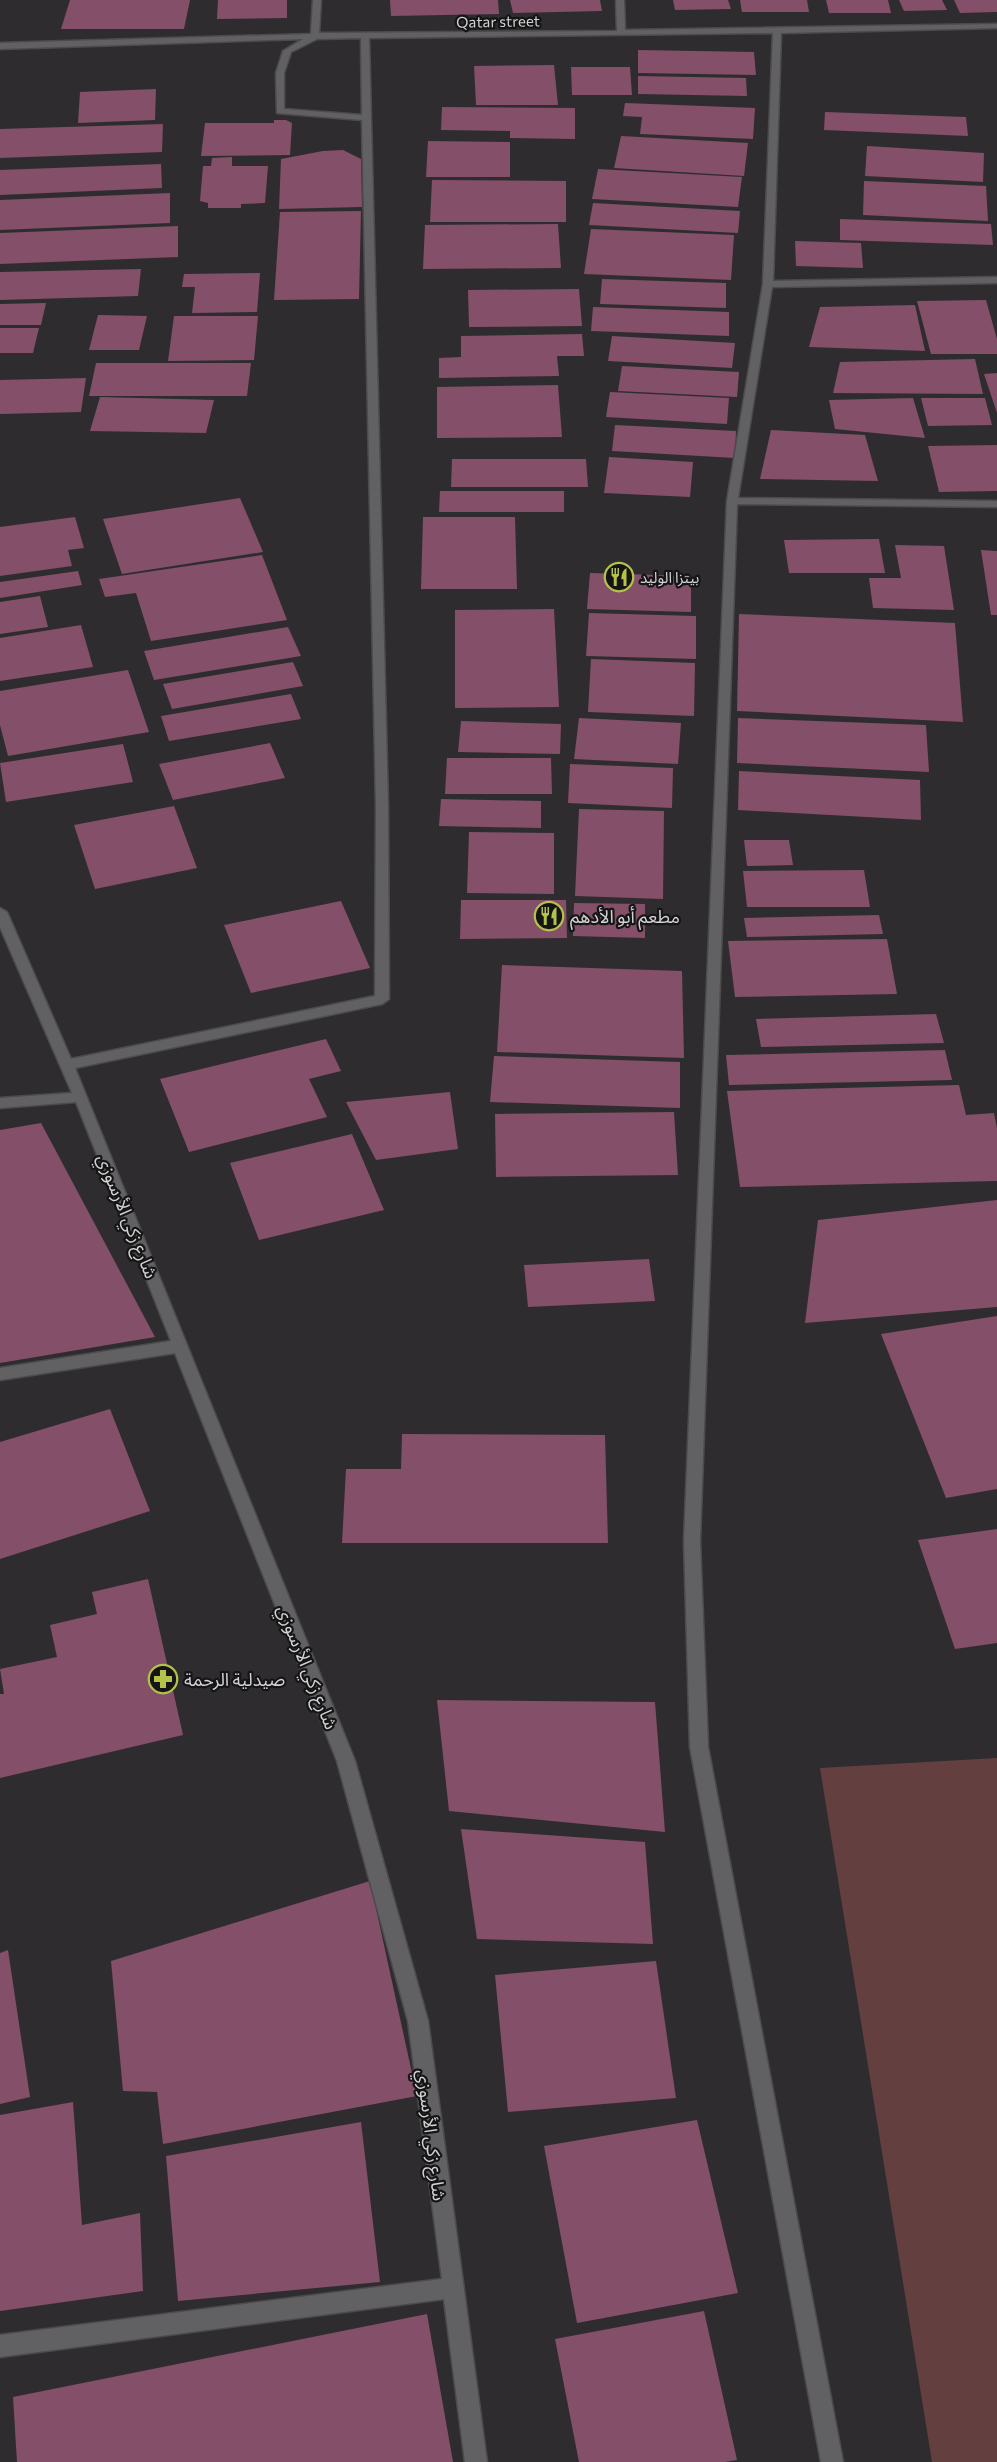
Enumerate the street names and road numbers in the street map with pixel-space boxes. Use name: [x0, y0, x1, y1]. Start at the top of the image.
street label: Qatar street: [456, 11, 540, 31]
street label: شارع زكي الأرسوزي: [89, 1151, 163, 1283]
street label: شارع زكي الأرسوزي: [269, 1602, 343, 1734]
street label: شارع زكي الأرسوزي: [409, 2068, 451, 2202]

